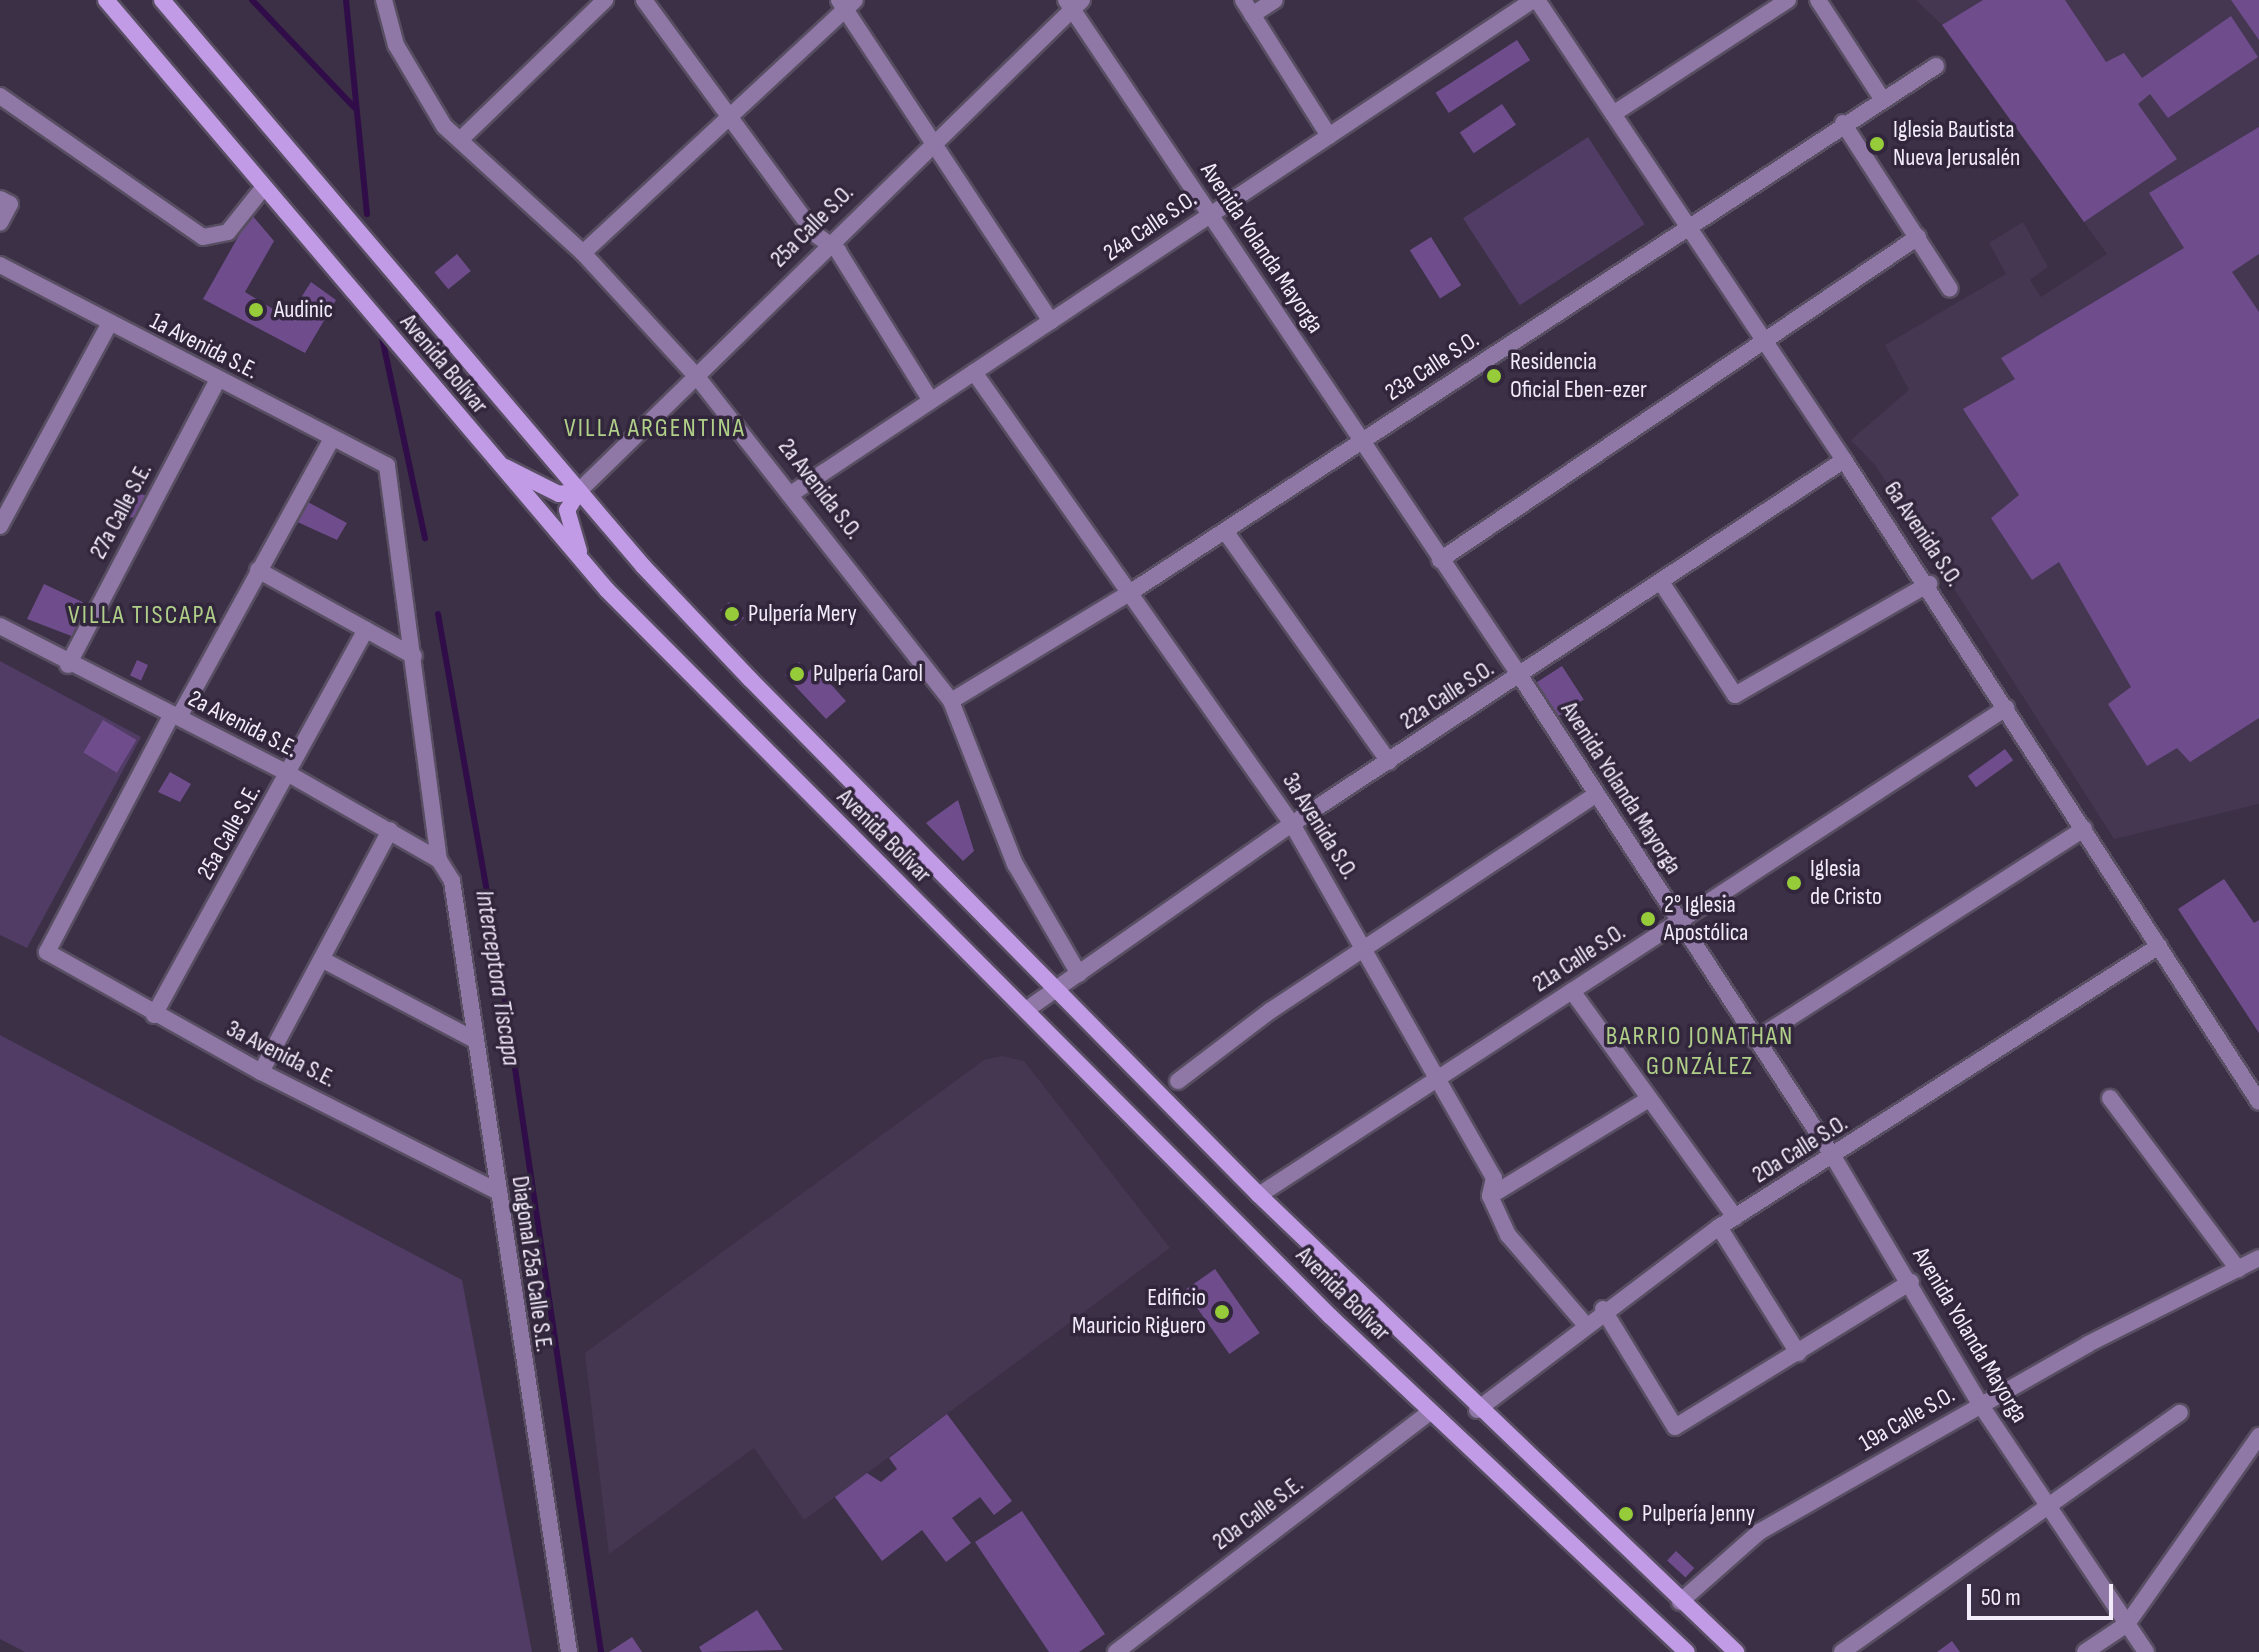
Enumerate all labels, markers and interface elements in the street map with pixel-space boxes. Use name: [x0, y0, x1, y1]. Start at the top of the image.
place label: Iglesia Bautista Nueva Jerusalén: [1893, 116, 2020, 172]
marker: Iglesia Bautista Nueva Jerusalén: [1868, 135, 1886, 153]
street label: Avenida Yolanda Mayorga: [1194, 157, 1330, 339]
street label: 25a Calle S.O.: [765, 179, 859, 273]
street label: 24a Calle S.O.: [1098, 184, 1202, 268]
place label: Audinic: [274, 296, 333, 324]
marker: Audinic: [245, 299, 267, 321]
street label: 1a Avenida S.E.: [145, 307, 263, 385]
street label: Avenida Bolívar: [394, 308, 494, 420]
street label: 23a Calle S.O.: [1380, 325, 1484, 407]
place label: Residencia Oficial Eben-ezer: [1510, 348, 1647, 404]
marker: Residencia Oficial Eben-ezer: [1485, 367, 1503, 385]
district label: VILLA ARGENTINA: [564, 413, 746, 445]
street label: 2a Avenida S.O.: [772, 433, 868, 545]
street label: 27a Calle S.E.: [84, 458, 158, 564]
street label: 6a Avenida S.O.: [1877, 476, 1969, 592]
district label: VILLA TISCAPA: [68, 600, 218, 632]
place label: Pulpería Mery: [748, 600, 857, 628]
marker: Pulpería Mery: [723, 605, 741, 623]
street label: 22a Calle S.O.: [1395, 654, 1499, 736]
place label: Pulpería Carol: [813, 660, 923, 688]
marker: Pulpería Carol: [788, 665, 806, 683]
street label: 2a Avenida S.E.: [184, 684, 302, 764]
street label: Avenida Yolanda Mayorga: [1555, 697, 1687, 879]
street label: 3a Avenida S.O.: [1276, 768, 1364, 884]
street label: 25a Calle S.E.: [191, 779, 267, 885]
street label: Avenida Bolívar: [831, 783, 937, 889]
place label: Iglesia de Cristo: [1810, 855, 1882, 911]
marker: Iglesia de Cristo: [1785, 874, 1803, 892]
water label: Interceptora Tiscapa: [468, 888, 526, 1068]
place label: 2° Iglesia Apostólica: [1664, 891, 1748, 947]
marker: 2° Iglesia Apostólica: [1639, 910, 1657, 928]
street label: 21a Calle S.O.: [1527, 917, 1631, 999]
street label: 3a Avenida S.E.: [222, 1014, 340, 1094]
district label: BARRIO JONATHAN GONZÁLEZ: [1606, 1021, 1794, 1082]
street label: 20a Calle S.O.: [1747, 1109, 1853, 1189]
street label: Diagonal 25a Calle S.E.: [505, 1174, 559, 1354]
street label: Avenida Bolívar: [1290, 1241, 1396, 1347]
street label: Avenida Yolanda Mayorga: [1906, 1242, 2034, 1428]
place label: Edificio Mauricio Riguero: [1072, 1284, 1206, 1340]
marker: Edificio Mauricio Riguero: [1213, 1303, 1231, 1321]
street label: 19a Calle S.O.: [1854, 1380, 1960, 1458]
street label: 20a Calle S.E.: [1207, 1470, 1309, 1556]
place label: Pulpería Jenny: [1642, 1500, 1755, 1528]
marker: Pulpería Jenny: [1617, 1505, 1635, 1523]
scale bar: [1971, 1568, 2117, 1618]
text: 50 m: [1981, 1583, 2021, 1612]

